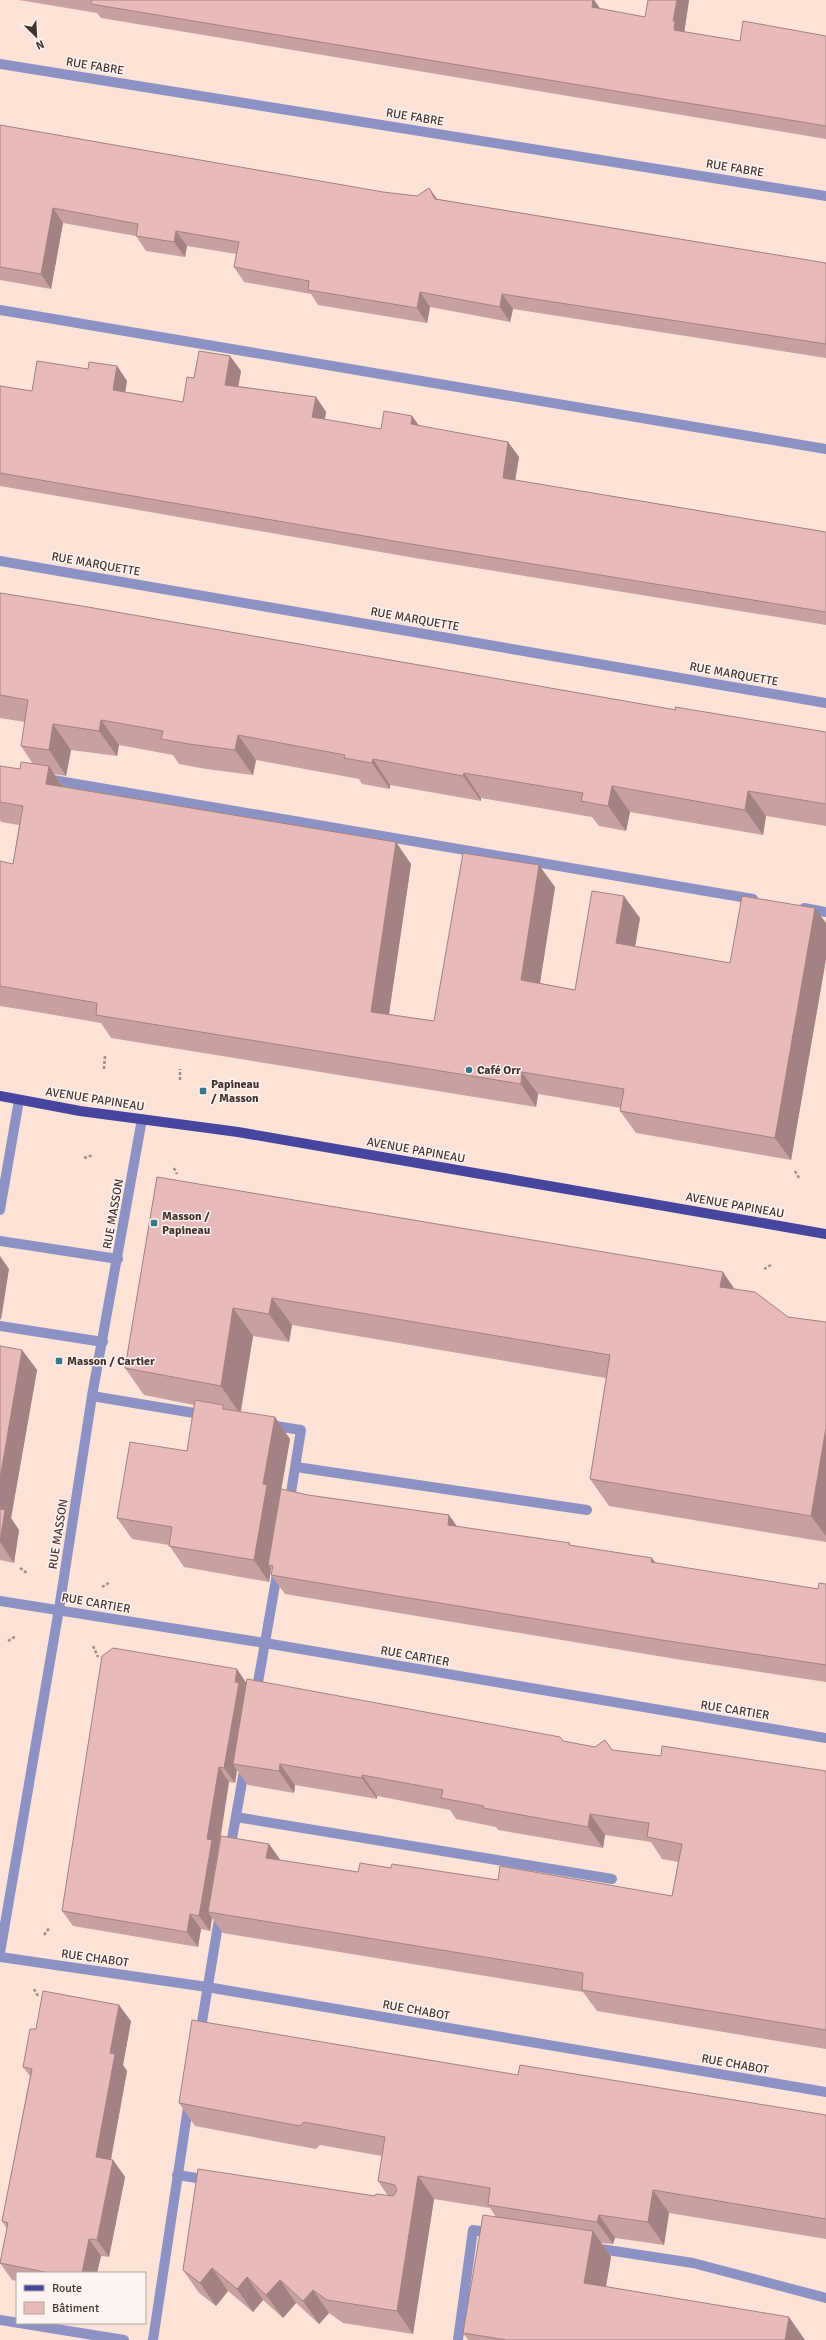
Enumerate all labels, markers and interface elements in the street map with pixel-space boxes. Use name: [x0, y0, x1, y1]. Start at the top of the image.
north arrow: [16, 16, 56, 56]
text: N: [34, 37, 46, 52]
street label: RUE FABRE: [65, 55, 125, 79]
street label: RUE FABRE: [385, 106, 445, 130]
street label: RUE FABRE: [705, 157, 765, 181]
street label: RUE MARQUETTE: [50, 549, 142, 580]
street label: RUE MARQUETTE: [369, 604, 461, 635]
street label: RUE MARQUETTE: [688, 659, 780, 690]
place label: Café Orr: [477, 1063, 521, 1078]
marker: Café Orr: [464, 1065, 474, 1075]
place label: Papineau / Masson: [211, 1077, 260, 1106]
street label: AVENUE PAPINEAU: [44, 1084, 145, 1115]
marker: Papineau / Masson: [198, 1086, 208, 1096]
street label: AVENUE PAPINEAU: [365, 1134, 466, 1167]
street label: RUE MASSON: [100, 1178, 127, 1250]
street label: AVENUE PAPINEAU: [684, 1189, 785, 1222]
place label: Masson / Papineau: [162, 1209, 211, 1238]
marker: Masson / Papineau: [149, 1218, 159, 1228]
place label: Masson / Cartier: [67, 1354, 155, 1369]
marker: Masson / Cartier: [54, 1356, 64, 1366]
street label: RUE MASSON: [46, 1498, 71, 1570]
street label: RUE CARTIER: [60, 1590, 131, 1617]
street label: RUE CARTIER: [379, 1643, 450, 1670]
street label: RUE CARTIER: [699, 1698, 770, 1723]
street label: RUE CHABOT: [60, 1946, 130, 1971]
street label: RUE CHABOT: [381, 1997, 451, 2024]
street label: RUE CHABOT: [700, 2051, 770, 2078]
legend: [16, 2272, 146, 2324]
text: Route: [52, 2281, 82, 2296]
text: Bâtiment: [52, 2301, 99, 2316]

